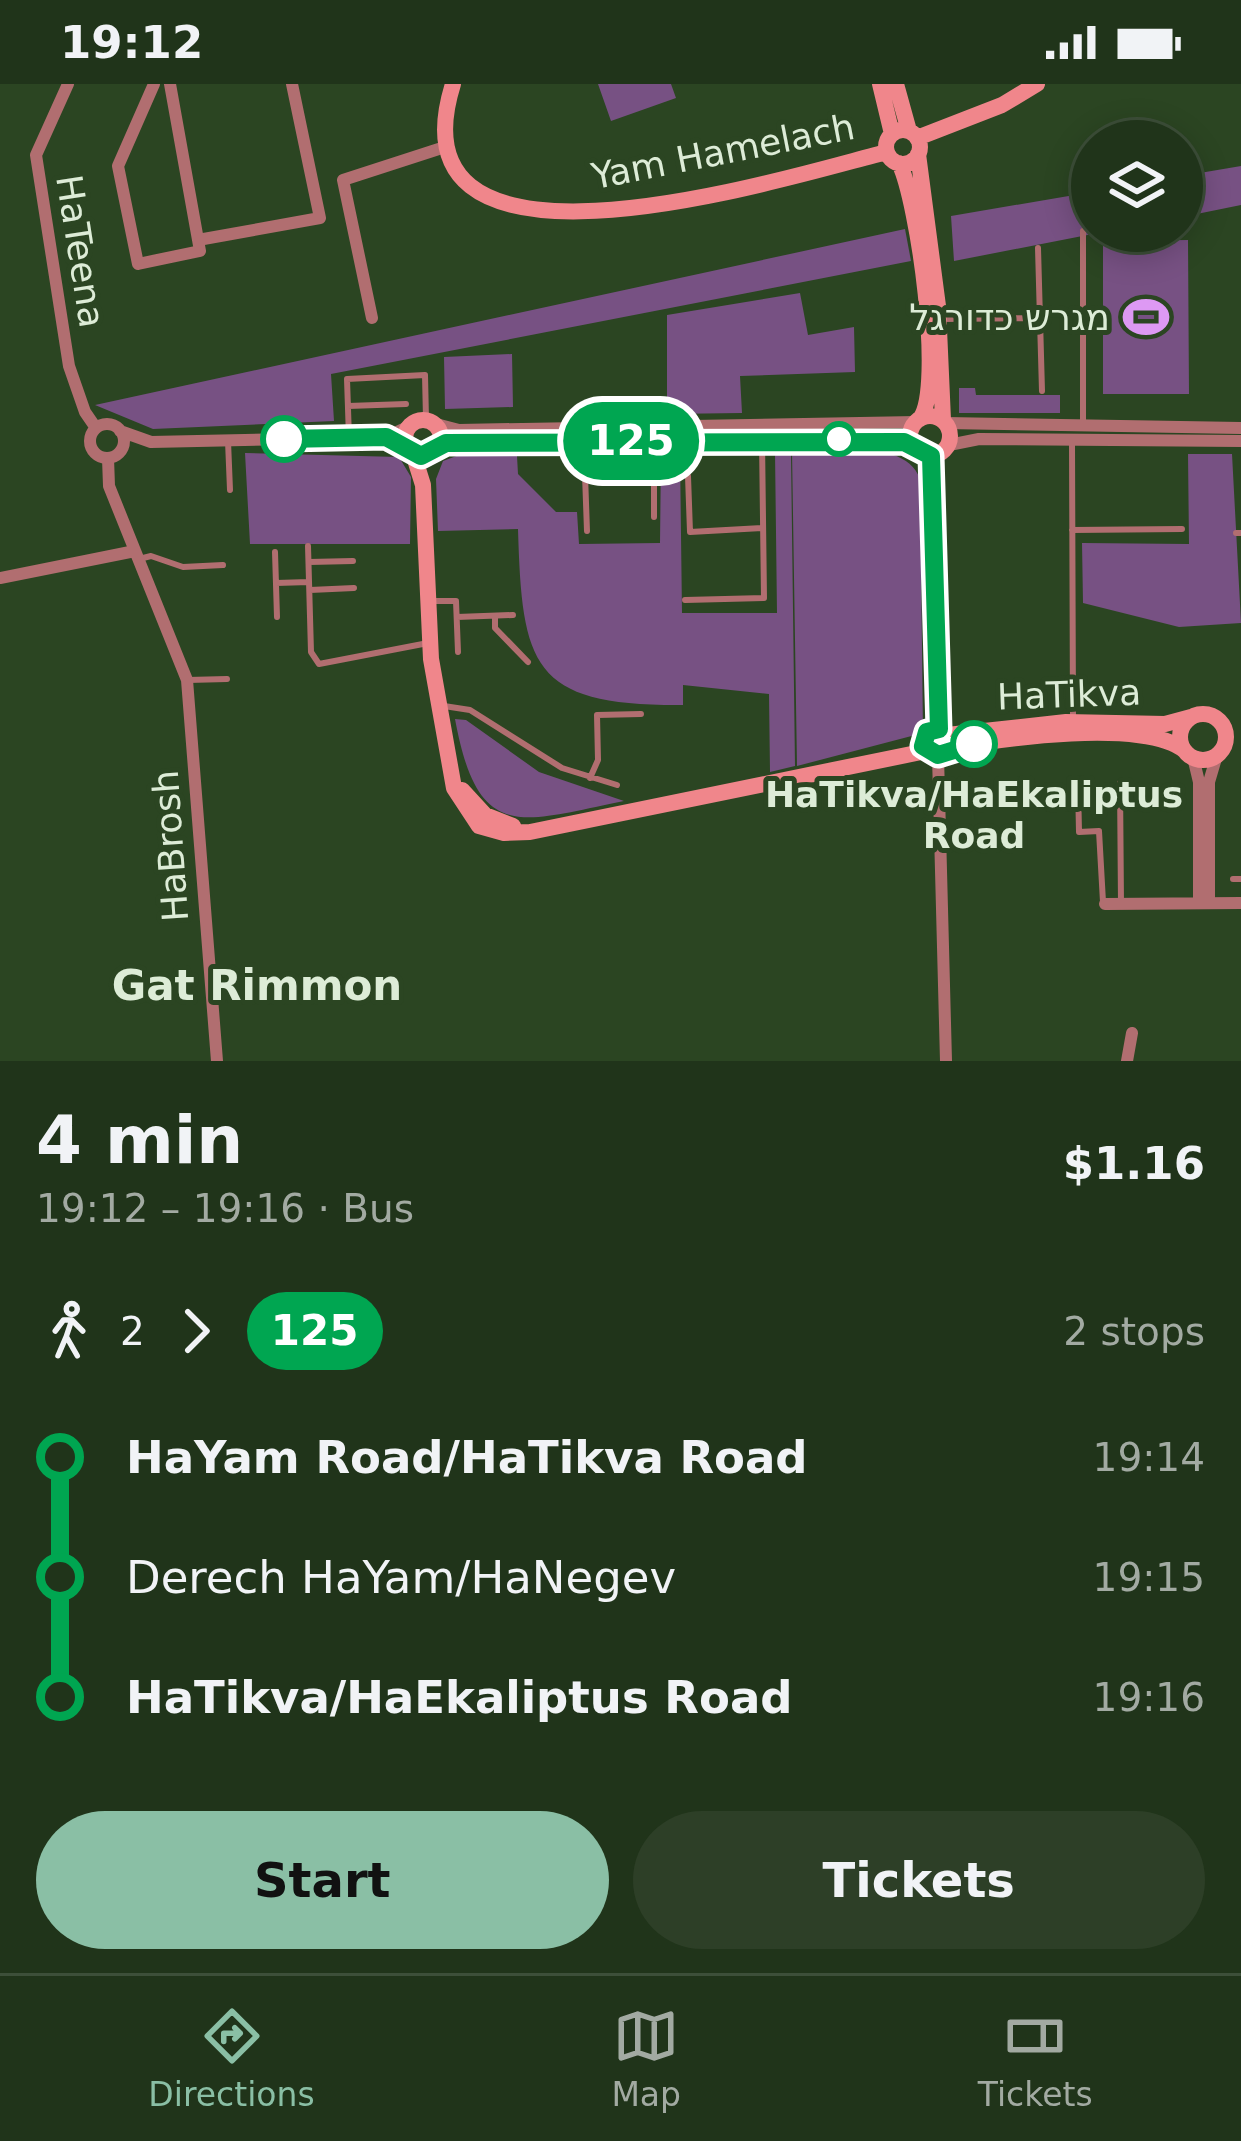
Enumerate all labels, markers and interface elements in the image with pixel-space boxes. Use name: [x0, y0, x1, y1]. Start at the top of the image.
text: 19:12: [60, 16, 203, 69]
street label: Yam Hamelach: [587, 106, 858, 197]
map controls: [1071, 120, 1203, 252]
button: layers: [1071, 120, 1203, 252]
street label: HaTeena: [48, 172, 113, 330]
sports icon: מגרש כדורגל: [1121, 292, 1171, 342]
place label: מגרש כדורגל: [909, 297, 1110, 338]
line badge: 125: [562, 402, 700, 480]
text: 125: [587, 416, 675, 465]
unlabelled marker: [262, 417, 306, 461]
unlabelled marker: [823, 423, 855, 455]
street label: HaTikva: [996, 671, 1142, 718]
marker: HaTikva/HaEkaliptus Road: [952, 722, 996, 766]
street label: HaBrosh: [145, 769, 196, 923]
place label: HaTikva/HaEkaliptus Road: [765, 774, 1183, 856]
district label: Gat Rimmon: [112, 961, 402, 1010]
text: 4 min: [36, 1102, 243, 1179]
text: $1.16: [1063, 1137, 1205, 1190]
text: 19:12 – 19:16 · Bus: [36, 1186, 414, 1231]
icon: walk: [36, 1298, 102, 1364]
icon: forward: [163, 1298, 229, 1364]
text: 125: [271, 1306, 359, 1355]
text: 2: [120, 1309, 145, 1354]
text: 2 stops: [1063, 1309, 1205, 1354]
text: HaYam Road/HaTikva Road: [126, 1431, 808, 1484]
text: 19:14: [1093, 1435, 1205, 1480]
text: Derech HaYam/HaNegev: [126, 1551, 676, 1604]
text: 19:15: [1093, 1555, 1205, 1600]
text: HaTikva/HaEkaliptus Road: [126, 1671, 792, 1724]
text: 19:16: [1093, 1675, 1205, 1720]
button: Start: [36, 1811, 609, 1949]
button: Tickets: [633, 1811, 1205, 1949]
tab: Directions: [148, 2003, 315, 2114]
tab: Map: [611, 2003, 681, 2114]
tab: Tickets: [978, 2003, 1093, 2114]

